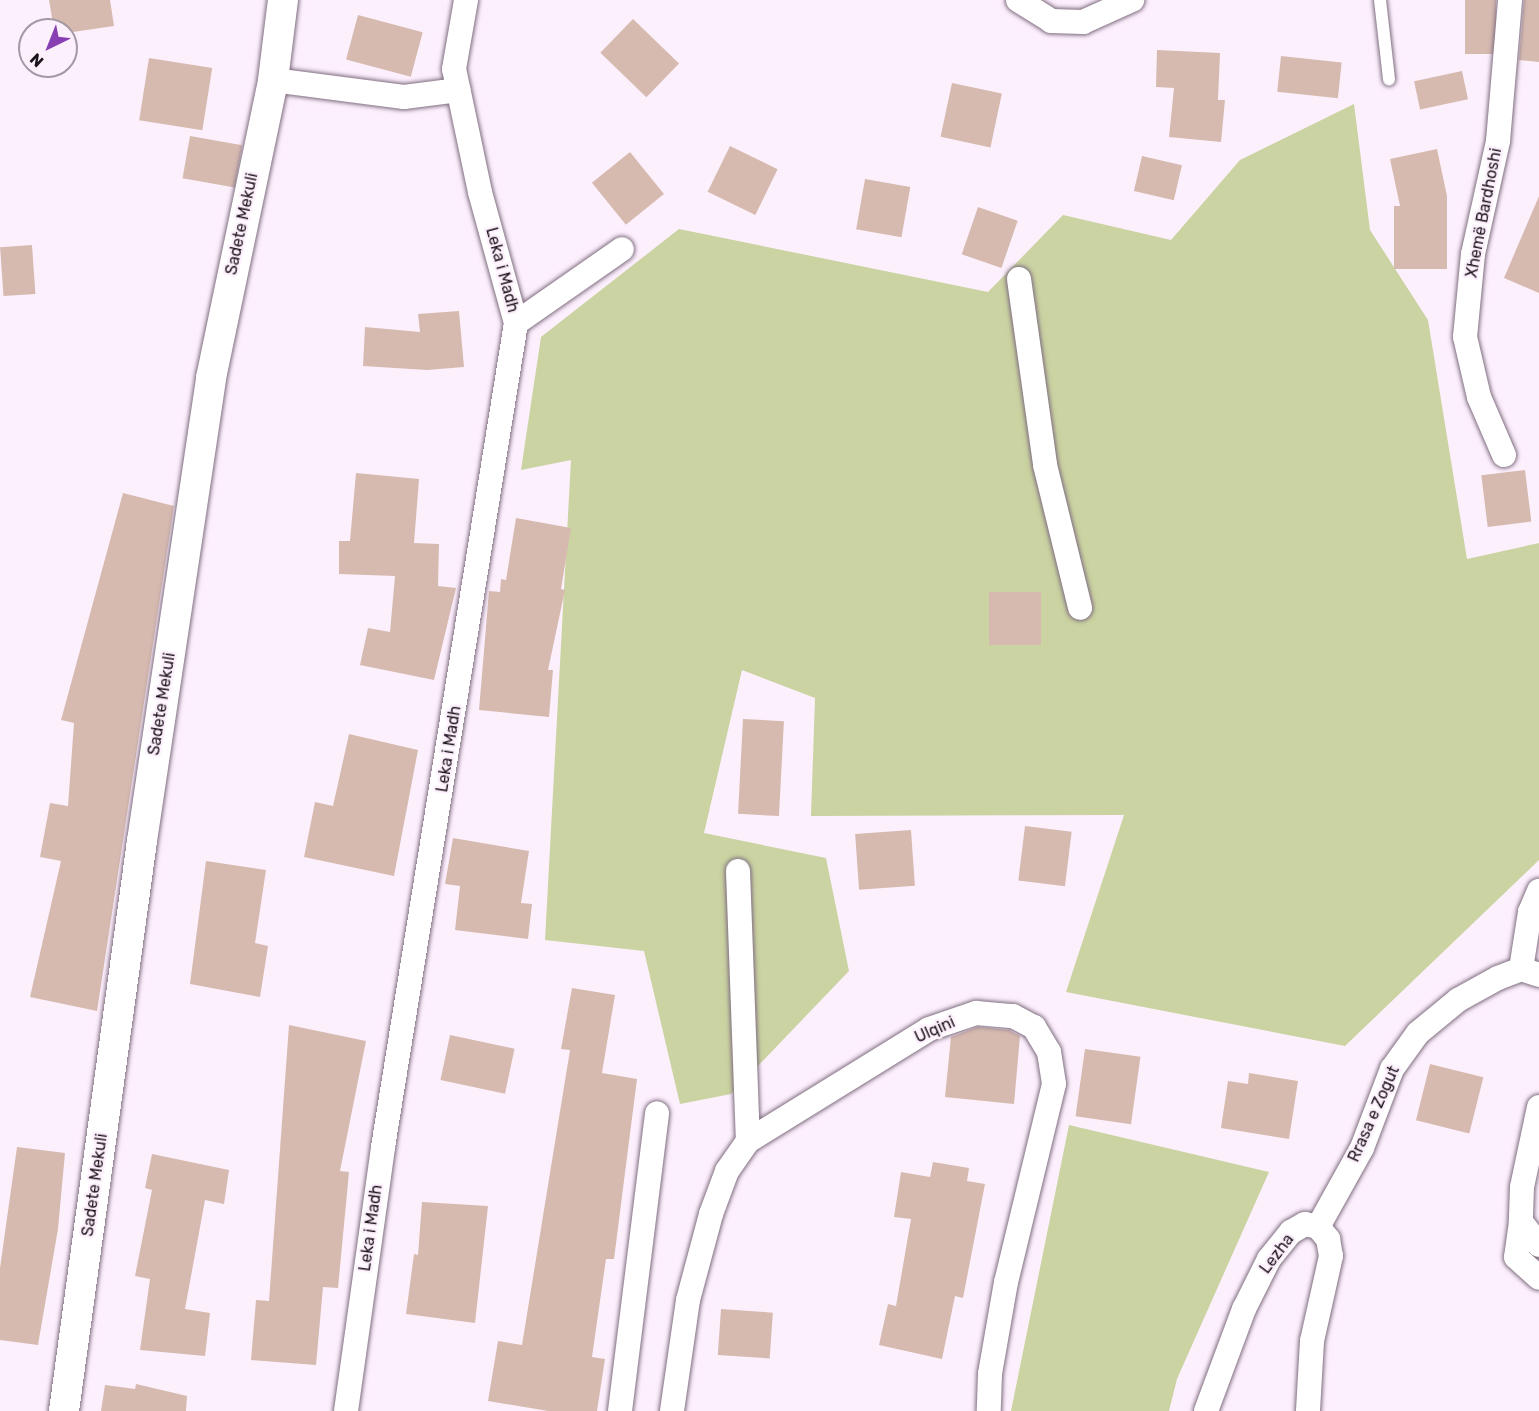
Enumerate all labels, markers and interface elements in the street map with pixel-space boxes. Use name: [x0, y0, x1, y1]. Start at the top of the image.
north arrow: [18, 18, 78, 78]
text: N: [26, 49, 47, 71]
street label: Xhemë Bardhoshi: [1462, 147, 1506, 279]
street label: Sadete Mekuli: [222, 171, 262, 277]
street label: Leka i Madh: [481, 225, 523, 315]
street label: Sadete Mekuli: [144, 651, 180, 757]
street label: Leka i Madh: [433, 704, 465, 794]
street label: Ulqini: [912, 1013, 958, 1047]
street label: Rrasa e Zogut: [1344, 1063, 1404, 1165]
street label: Sadete Mekuli: [78, 1132, 112, 1238]
street label: Leka i Madh: [355, 1183, 387, 1273]
street label: Lezha: [1256, 1230, 1298, 1278]

